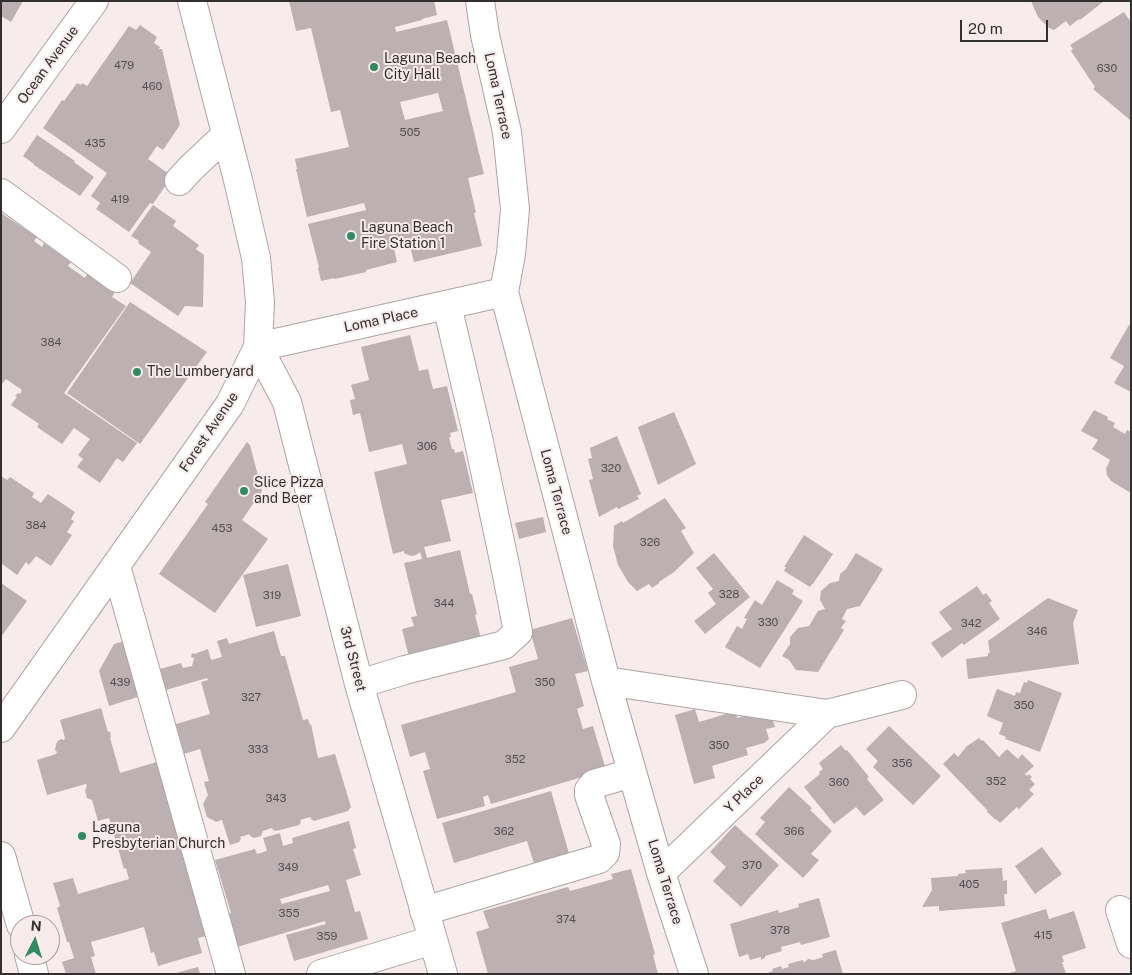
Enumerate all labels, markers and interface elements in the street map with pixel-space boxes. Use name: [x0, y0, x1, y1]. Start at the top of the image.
scale bar: [962, 10, 1050, 42]
text: 20 m: [968, 20, 1003, 37]
street label: Ocean Avenue: [14, 22, 82, 108]
place label: Laguna Beach City Hall: [384, 51, 476, 84]
street label: Loma Terrace: [481, 51, 515, 141]
house number: 479: [114, 59, 134, 73]
marker: Laguna Beach City Hall: [368, 61, 380, 73]
house number: 630: [1097, 62, 1117, 76]
house number: 460: [142, 80, 162, 94]
house number: 505: [400, 126, 420, 140]
house number: 435: [85, 137, 105, 151]
house number: 419: [111, 193, 129, 207]
place label: Laguna Beach Fire Station 1: [361, 220, 453, 252]
marker: Laguna Beach Fire Station 1: [345, 230, 357, 242]
street label: Loma Place: [342, 304, 420, 336]
house number: 384: [41, 336, 61, 350]
place label: The Lumberyard: [147, 364, 254, 380]
marker: The Lumberyard: [131, 366, 143, 378]
street label: Forest Avenue: [176, 389, 242, 475]
house number: 306: [417, 440, 437, 454]
street label: Loma Terrace: [536, 447, 576, 537]
house number: 320: [601, 462, 621, 476]
place label: Slice Pizza and Beer: [254, 475, 324, 508]
marker: Slice Pizza and Beer: [238, 485, 250, 497]
house number: 384: [26, 519, 46, 533]
house number: 453: [212, 522, 232, 536]
house number: 326: [640, 536, 660, 550]
house number: 328: [719, 588, 739, 602]
house number: 319: [263, 589, 281, 603]
house number: 344: [434, 597, 454, 611]
house number: 330: [758, 616, 778, 630]
house number: 342: [961, 617, 981, 631]
street label: 3rd Street: [336, 625, 370, 693]
house number: 346: [1027, 625, 1047, 639]
house number: 439: [110, 676, 130, 690]
house number: 350: [535, 676, 555, 690]
house number: 327: [241, 691, 261, 705]
house number: 350: [1014, 699, 1034, 713]
house number: 350: [709, 739, 729, 753]
house number: 333: [248, 743, 268, 757]
house number: 352: [505, 753, 525, 767]
house number: 356: [892, 757, 912, 771]
street label: Y Place: [721, 771, 767, 817]
house number: 352: [986, 775, 1006, 789]
house number: 360: [829, 776, 849, 790]
house number: 343: [266, 792, 286, 806]
place label: Laguna Presbyterian Church: [92, 820, 225, 852]
house number: 362: [494, 825, 514, 839]
house number: 366: [784, 825, 804, 839]
marker: Laguna Presbyterian Church: [76, 830, 88, 842]
street label: Loma Terrace: [644, 837, 686, 927]
house number: 370: [742, 859, 762, 873]
house number: 349: [278, 861, 298, 875]
house number: 405: [959, 878, 979, 892]
house number: 355: [278, 907, 300, 921]
house number: 374: [556, 913, 576, 927]
north arrow: [10, 915, 60, 965]
text: N: [30, 918, 42, 934]
house number: 378: [770, 924, 790, 938]
house number: 415: [1034, 929, 1052, 943]
house number: 359: [317, 930, 337, 944]

